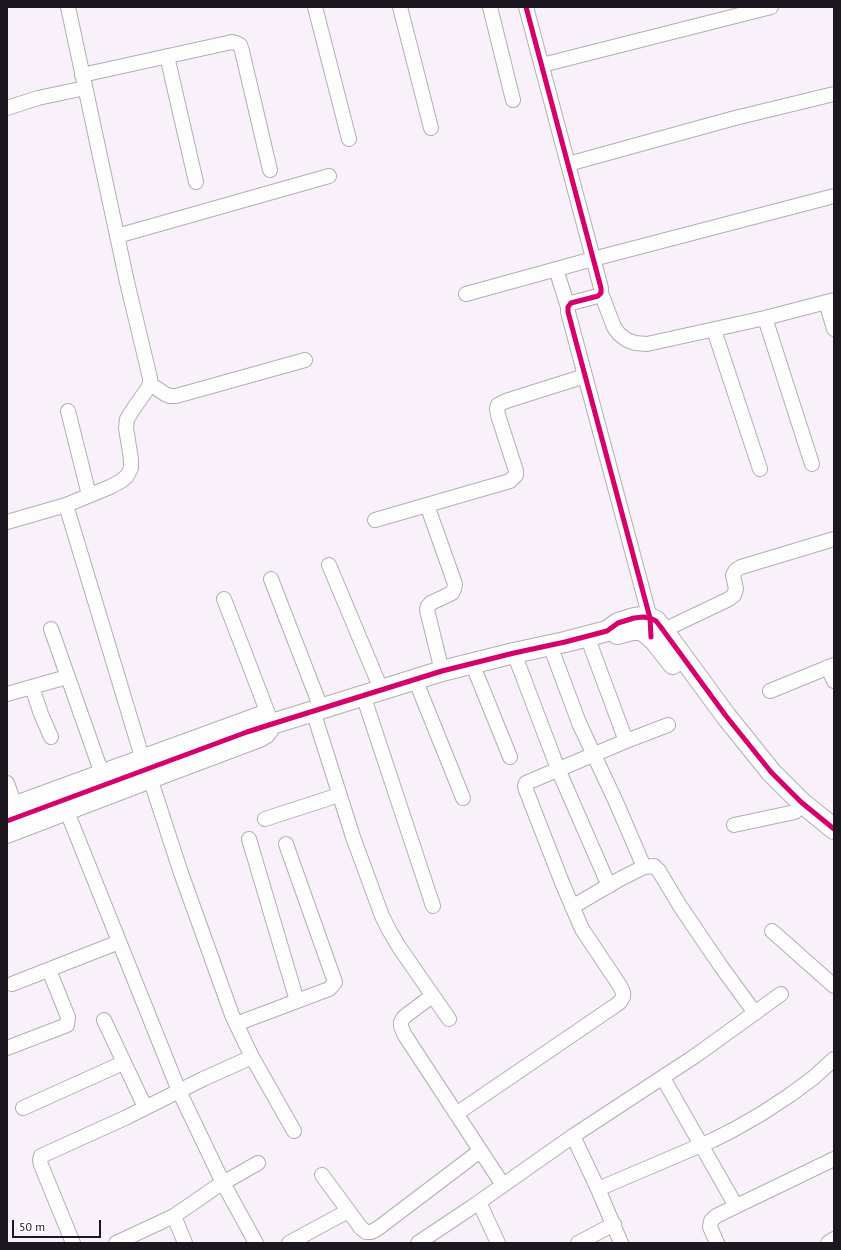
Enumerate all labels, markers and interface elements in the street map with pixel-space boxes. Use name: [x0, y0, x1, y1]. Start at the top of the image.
scale bar: [14, 1212, 103, 1238]
text: 50 m: [19, 1219, 45, 1234]

